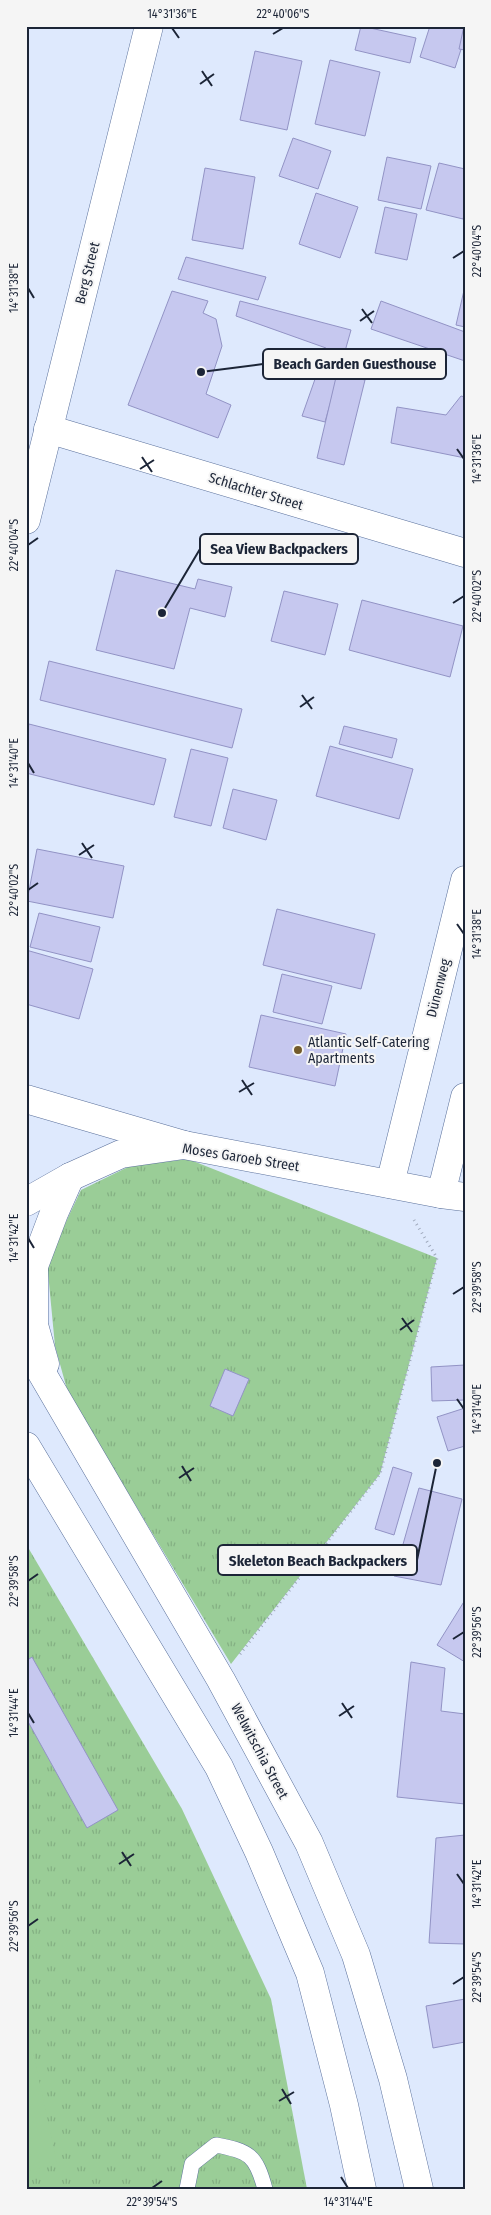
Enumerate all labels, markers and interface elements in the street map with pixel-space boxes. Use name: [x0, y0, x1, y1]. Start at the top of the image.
text: 14°31'36"E: [147, 7, 197, 21]
text: 22°40'06"S: [257, 7, 309, 21]
text: 22°40'04"S: [470, 225, 484, 277]
street label: Berg Street: [72, 240, 104, 306]
text: 14°31'38"E: [7, 263, 21, 313]
callout: Beach Garden Guesthouse: [263, 349, 446, 379]
text: Beach Garden Guesthouse: [274, 355, 437, 373]
text: 14°31'36"E: [470, 434, 484, 484]
street label: Schlachter Street: [206, 469, 306, 514]
text: 22°40'04"S: [7, 519, 21, 571]
callout: Sea View Backpackers: [200, 534, 358, 564]
text: Sea View Backpackers: [210, 540, 348, 558]
text: 22°40'02"S: [470, 570, 484, 622]
text: 14°31'40"E: [7, 738, 21, 788]
text: 22°40'02"S: [7, 864, 21, 916]
text: 14°31'38"E: [470, 909, 484, 959]
street label: Dünenweg: [423, 957, 454, 1019]
place label: Atlantic Self-Catering Apartments: [308, 1034, 430, 1067]
marker: Atlantic Self-Catering Apartments: [292, 1044, 304, 1056]
street label: Moses Garoeb Street: [181, 1140, 301, 1175]
text: 14°31'42"E: [7, 1213, 21, 1262]
text: 22°39'58"S: [470, 1261, 484, 1313]
text: 14°31'40"E: [470, 1384, 484, 1434]
callout: Skeleton Beach Backpackers: [218, 1545, 417, 1575]
text: Skeleton Beach Backpackers: [229, 1552, 408, 1570]
text: 22°39'58"S: [7, 1555, 21, 1607]
text: 22°39'56"S: [470, 1606, 484, 1658]
text: 14°31'44"E: [7, 1688, 21, 1738]
street label: Welwitschia Street: [227, 1701, 292, 1802]
text: 14°31'42"E: [470, 1859, 484, 1908]
text: 22°39'56"S: [7, 1900, 21, 1952]
text: 22°39'54"S: [470, 1951, 484, 2002]
text: 22°39'54"S: [127, 2195, 178, 2209]
text: 14°31'44"E: [323, 2195, 373, 2209]

